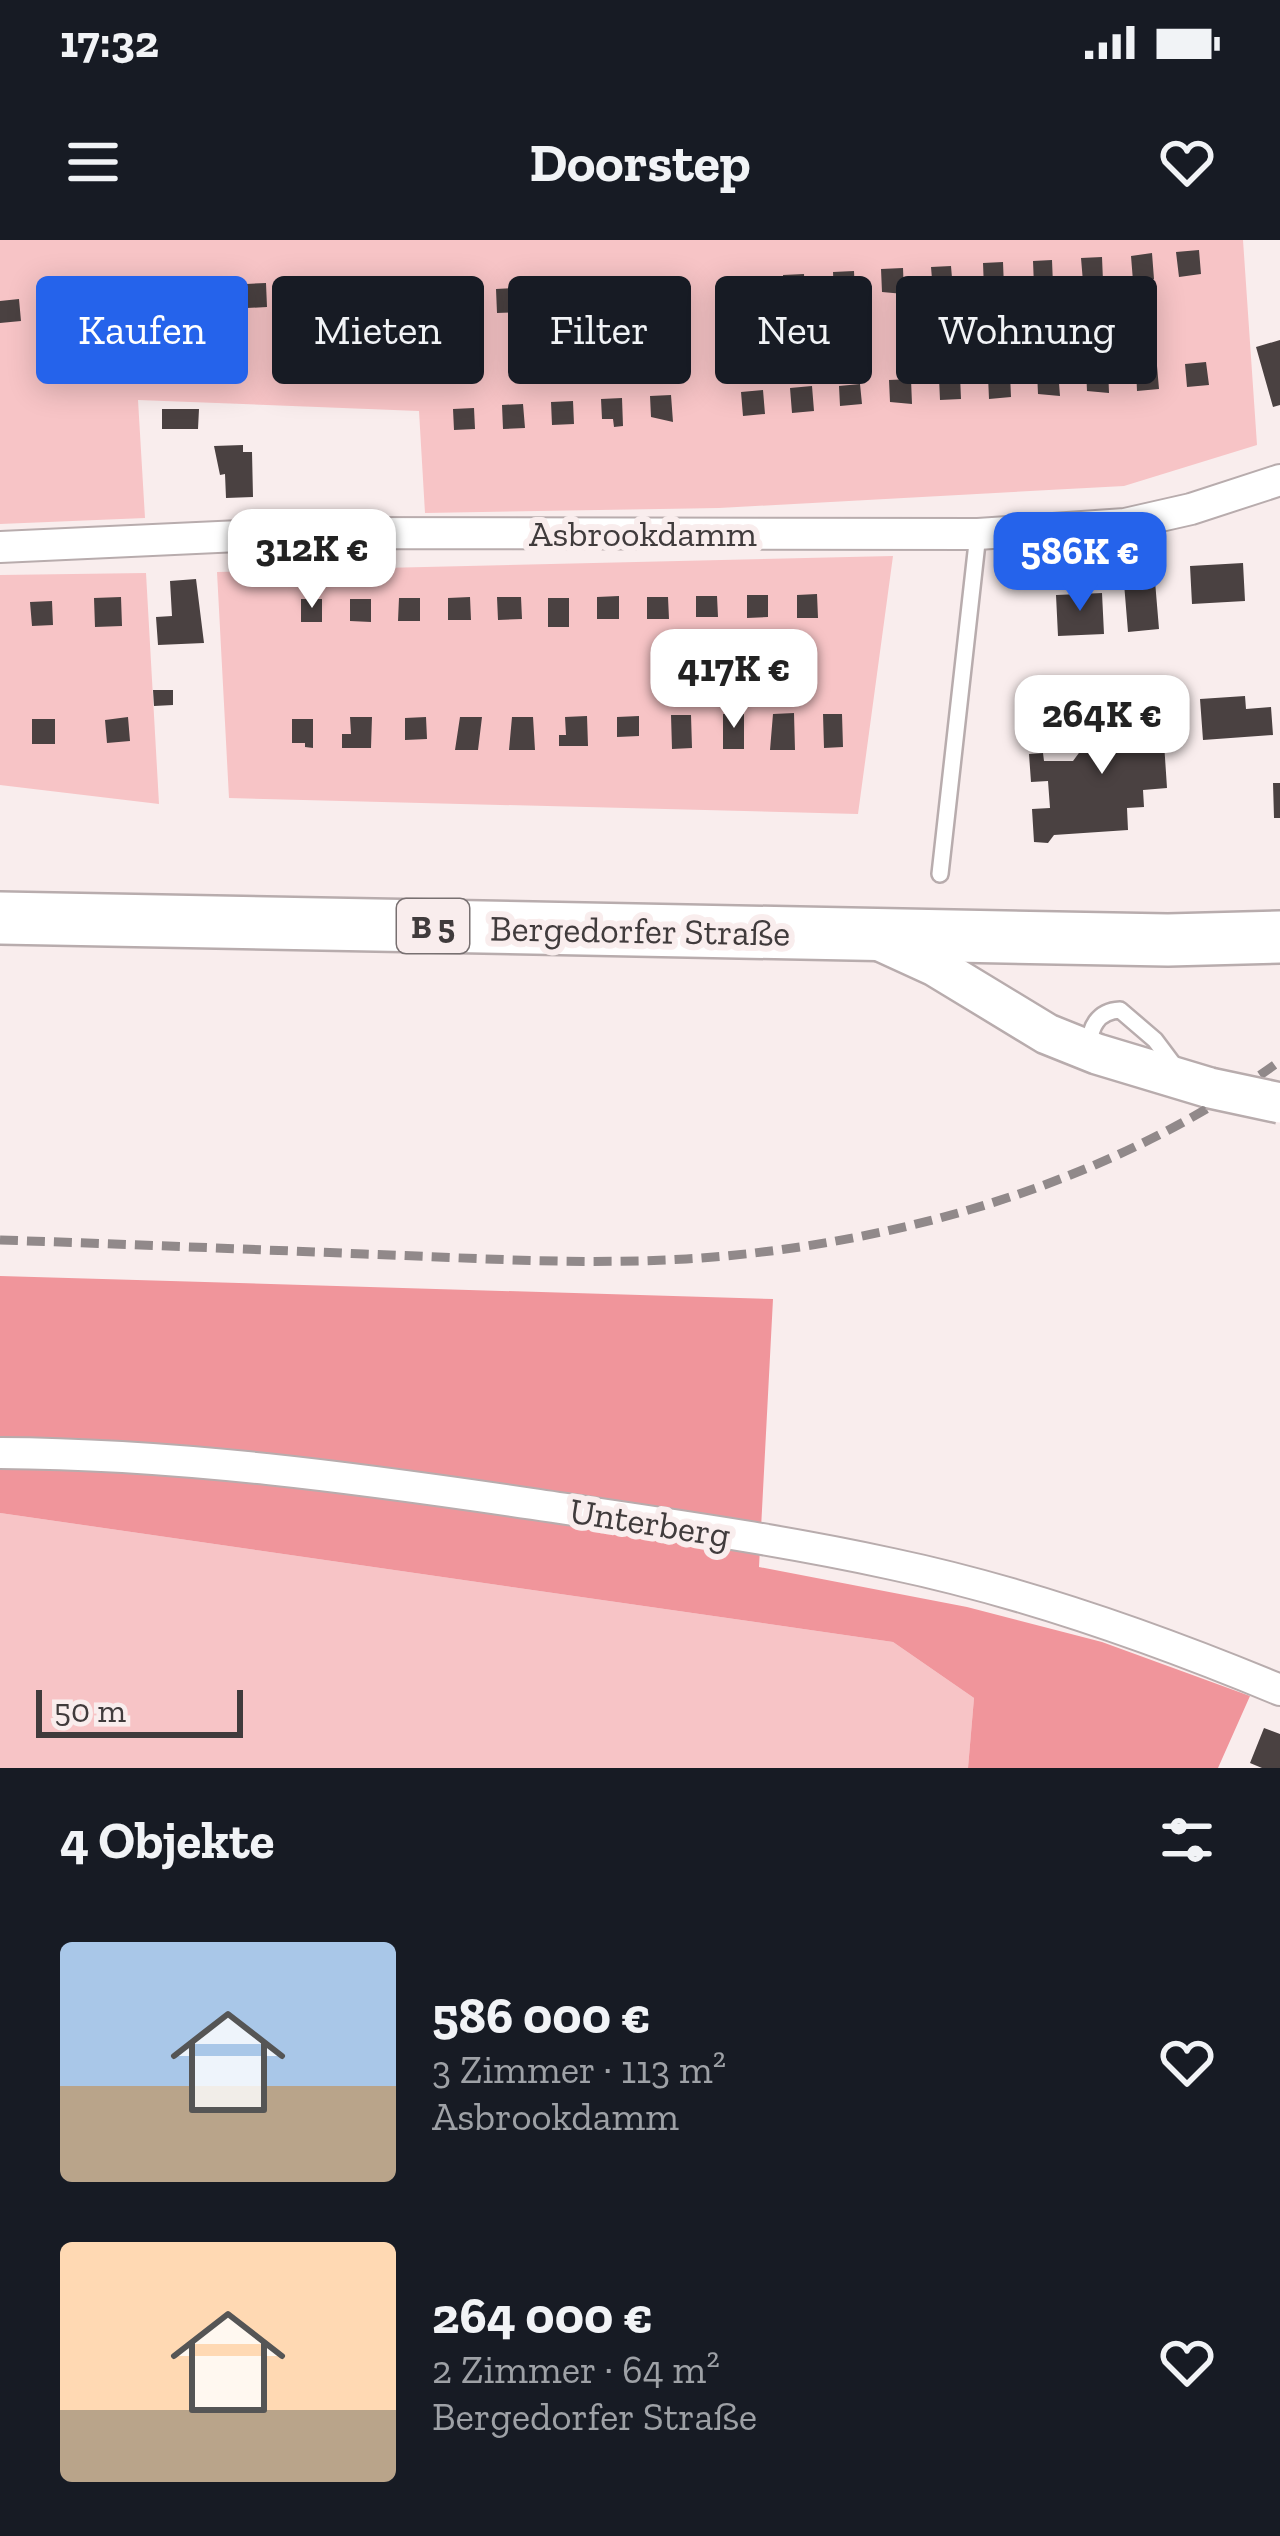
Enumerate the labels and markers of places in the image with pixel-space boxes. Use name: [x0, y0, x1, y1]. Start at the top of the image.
pin: 312K €: [214, 509, 410, 611]
pin: 586K €: [982, 512, 1178, 614]
pin: 417K €: [636, 629, 832, 731]
pin: 264K €: [1004, 675, 1200, 777]

